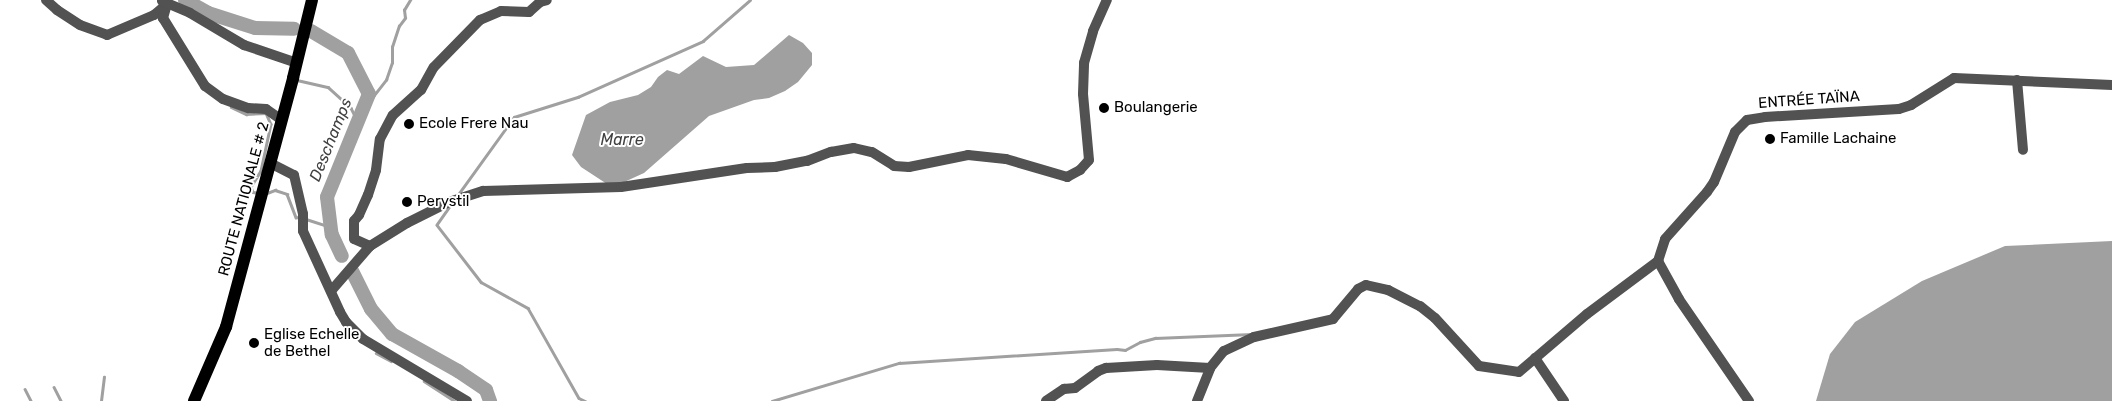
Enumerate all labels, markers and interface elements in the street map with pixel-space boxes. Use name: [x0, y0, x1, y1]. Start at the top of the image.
street label: ENTRÉE TAÏNA: [1757, 87, 1861, 113]
water label: Deschamps: [306, 96, 356, 184]
place label: Boulangerie: [1114, 99, 1198, 117]
marker: Boulangerie: [1098, 102, 1110, 114]
place label: Ecole Frere Nau: [419, 115, 528, 133]
marker: Ecole Frere Nau: [403, 118, 415, 130]
street label: ROUTE NATIONALE # 2: [215, 120, 273, 278]
water label: Marre: [600, 130, 644, 150]
place label: Famille Lachaine: [1780, 130, 1896, 148]
marker: Famille Lachaine: [1764, 133, 1776, 145]
place label: Perystil: [417, 193, 469, 211]
marker: Perystil: [401, 196, 413, 208]
place label: Eglise Echelle de Bethel: [264, 325, 359, 360]
marker: Eglise Echelle de Bethel: [248, 337, 260, 349]

